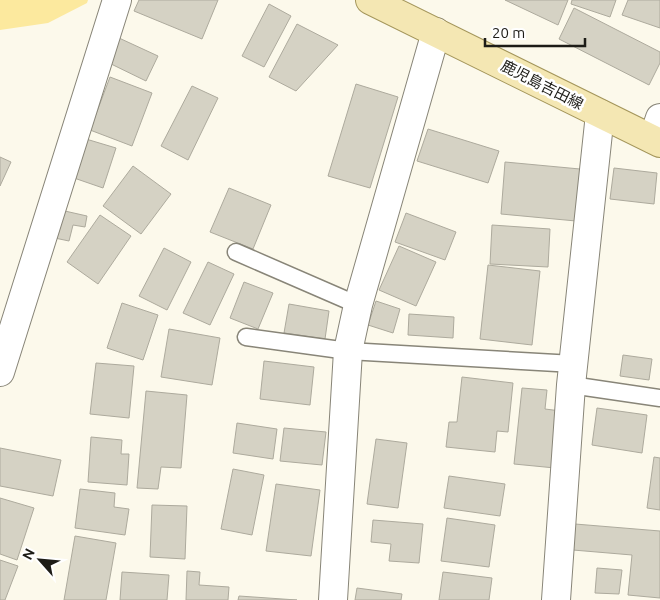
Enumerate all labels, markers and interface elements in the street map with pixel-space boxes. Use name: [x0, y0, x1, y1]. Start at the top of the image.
scale bar: [485, 15, 585, 47]
text: 20 m: [492, 24, 525, 41]
street label: 鹿児島吉田線: [498, 57, 586, 113]
north arrow: [15, 535, 65, 585]
text: N: [19, 546, 38, 562]

